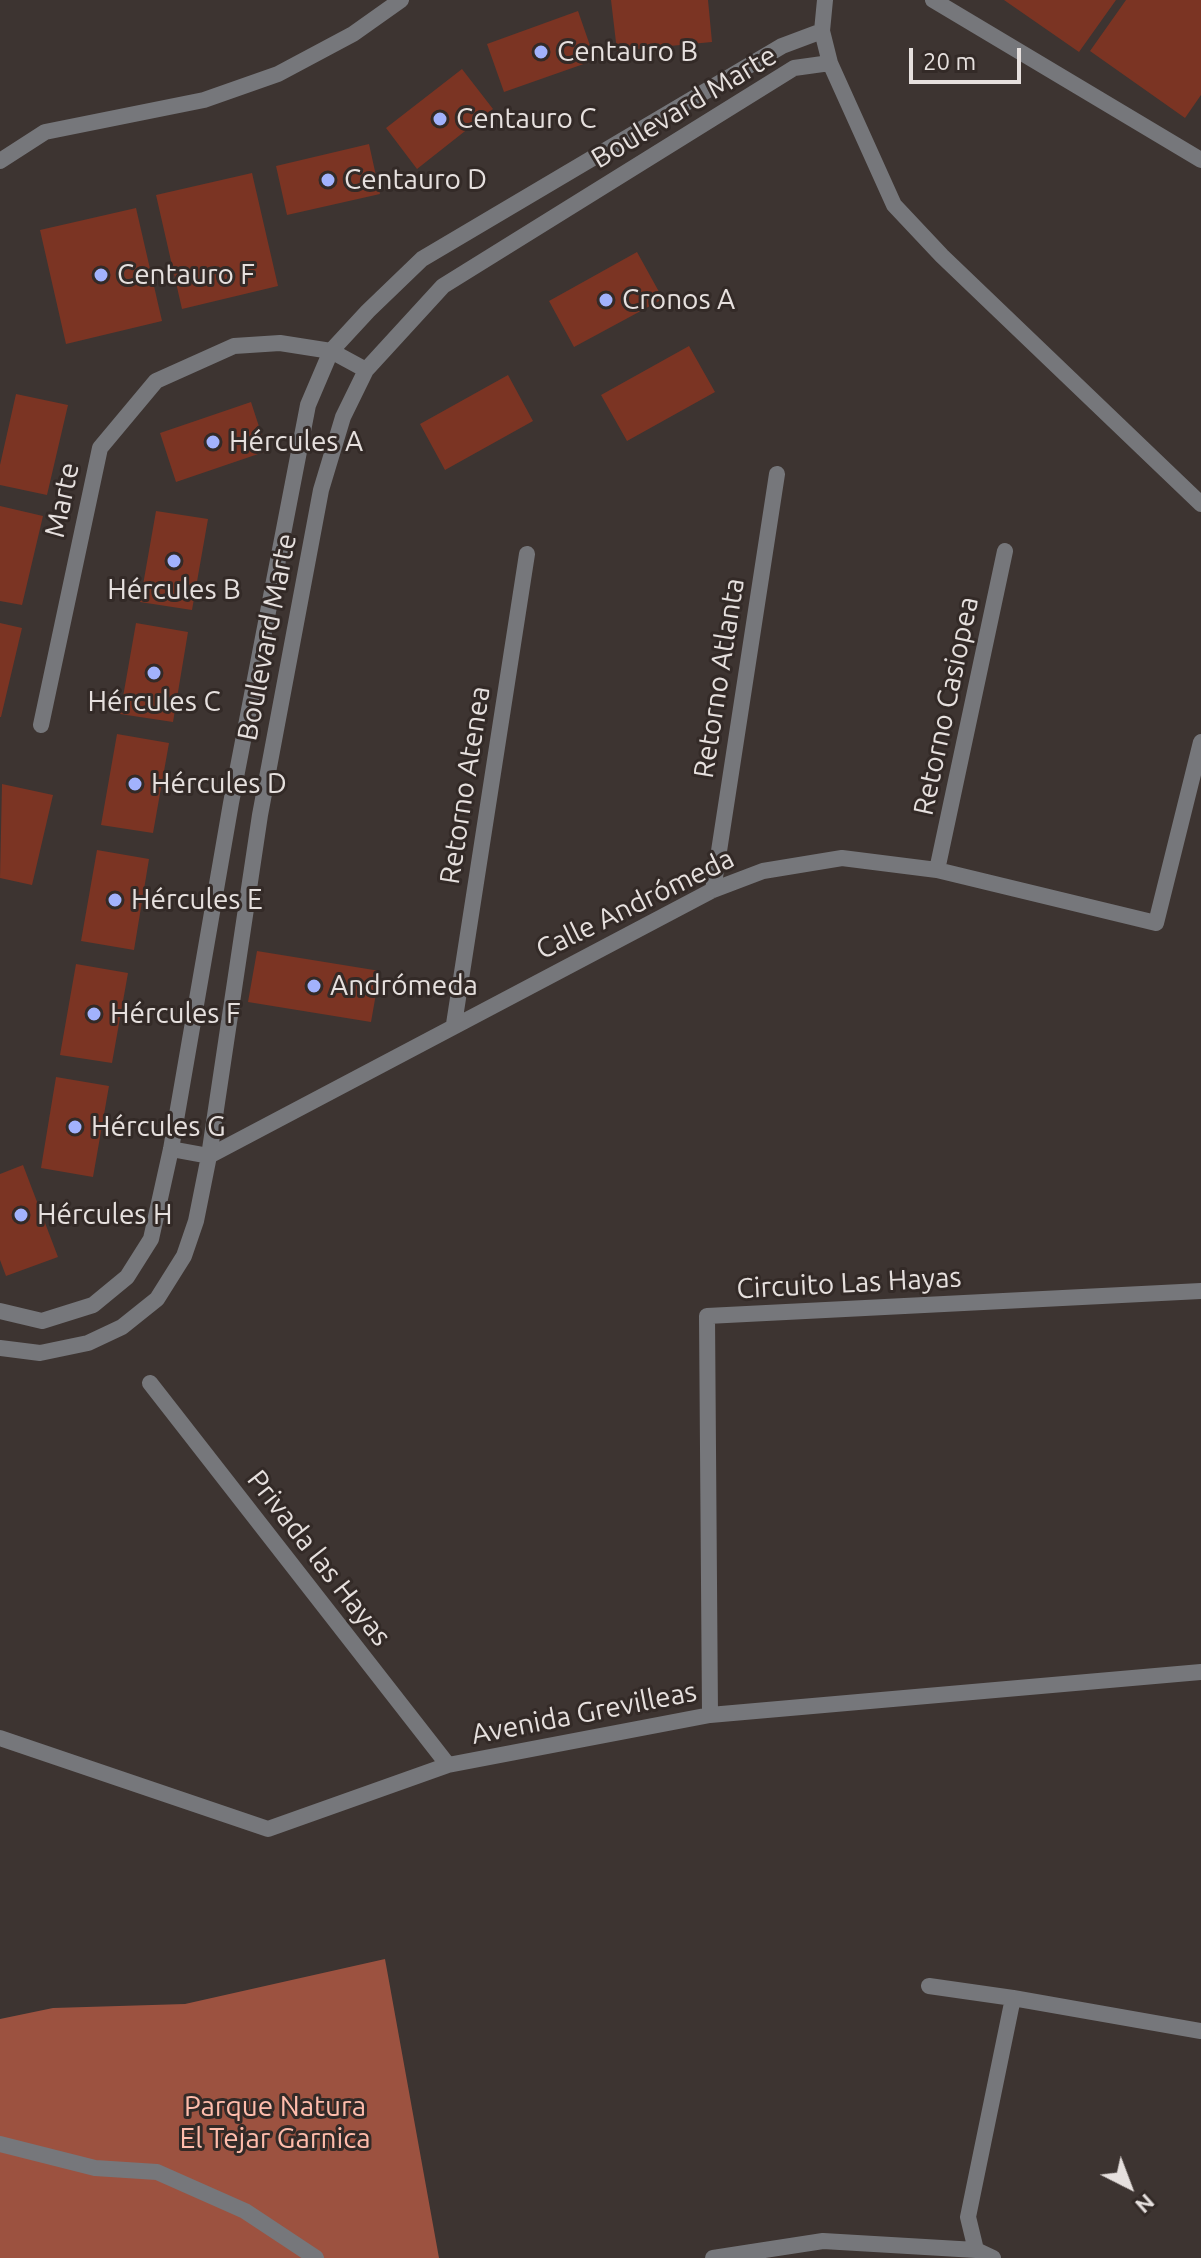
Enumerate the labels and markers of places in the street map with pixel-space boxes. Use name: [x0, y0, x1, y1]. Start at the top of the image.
place label: Centauro B: [557, 35, 698, 69]
marker: Centauro B: [532, 43, 550, 61]
place label: Centauro C: [456, 102, 596, 136]
marker: Centauro C: [431, 110, 449, 128]
place label: Centauro D: [344, 163, 487, 197]
marker: Centauro D: [319, 171, 337, 189]
place label: Centauro F: [117, 258, 255, 292]
marker: Centauro F: [92, 266, 110, 284]
place label: Cronos A: [622, 283, 735, 317]
marker: Cronos A: [597, 291, 615, 309]
place label: Hércules A: [229, 425, 363, 459]
marker: Hércules A: [204, 433, 222, 451]
marker: Hércules B: [165, 552, 183, 570]
place label: Hércules B: [107, 573, 241, 607]
marker: Hércules C: [145, 664, 163, 682]
place label: Hércules C: [87, 685, 221, 719]
place label: Hércules D: [151, 767, 287, 801]
marker: Hércules D: [126, 775, 144, 793]
place label: Hércules E: [131, 883, 263, 917]
marker: Hércules E: [106, 891, 124, 909]
place label: Andrómeda: [330, 969, 478, 1003]
marker: Andrómeda: [305, 977, 323, 995]
place label: Hércules F: [110, 997, 241, 1031]
marker: Hércules F: [85, 1005, 103, 1023]
place label: Hércules G: [91, 1110, 225, 1144]
marker: Hércules G: [66, 1118, 84, 1136]
place label: Hércules H: [37, 1198, 172, 1232]
marker: Hércules H: [12, 1206, 30, 1224]

